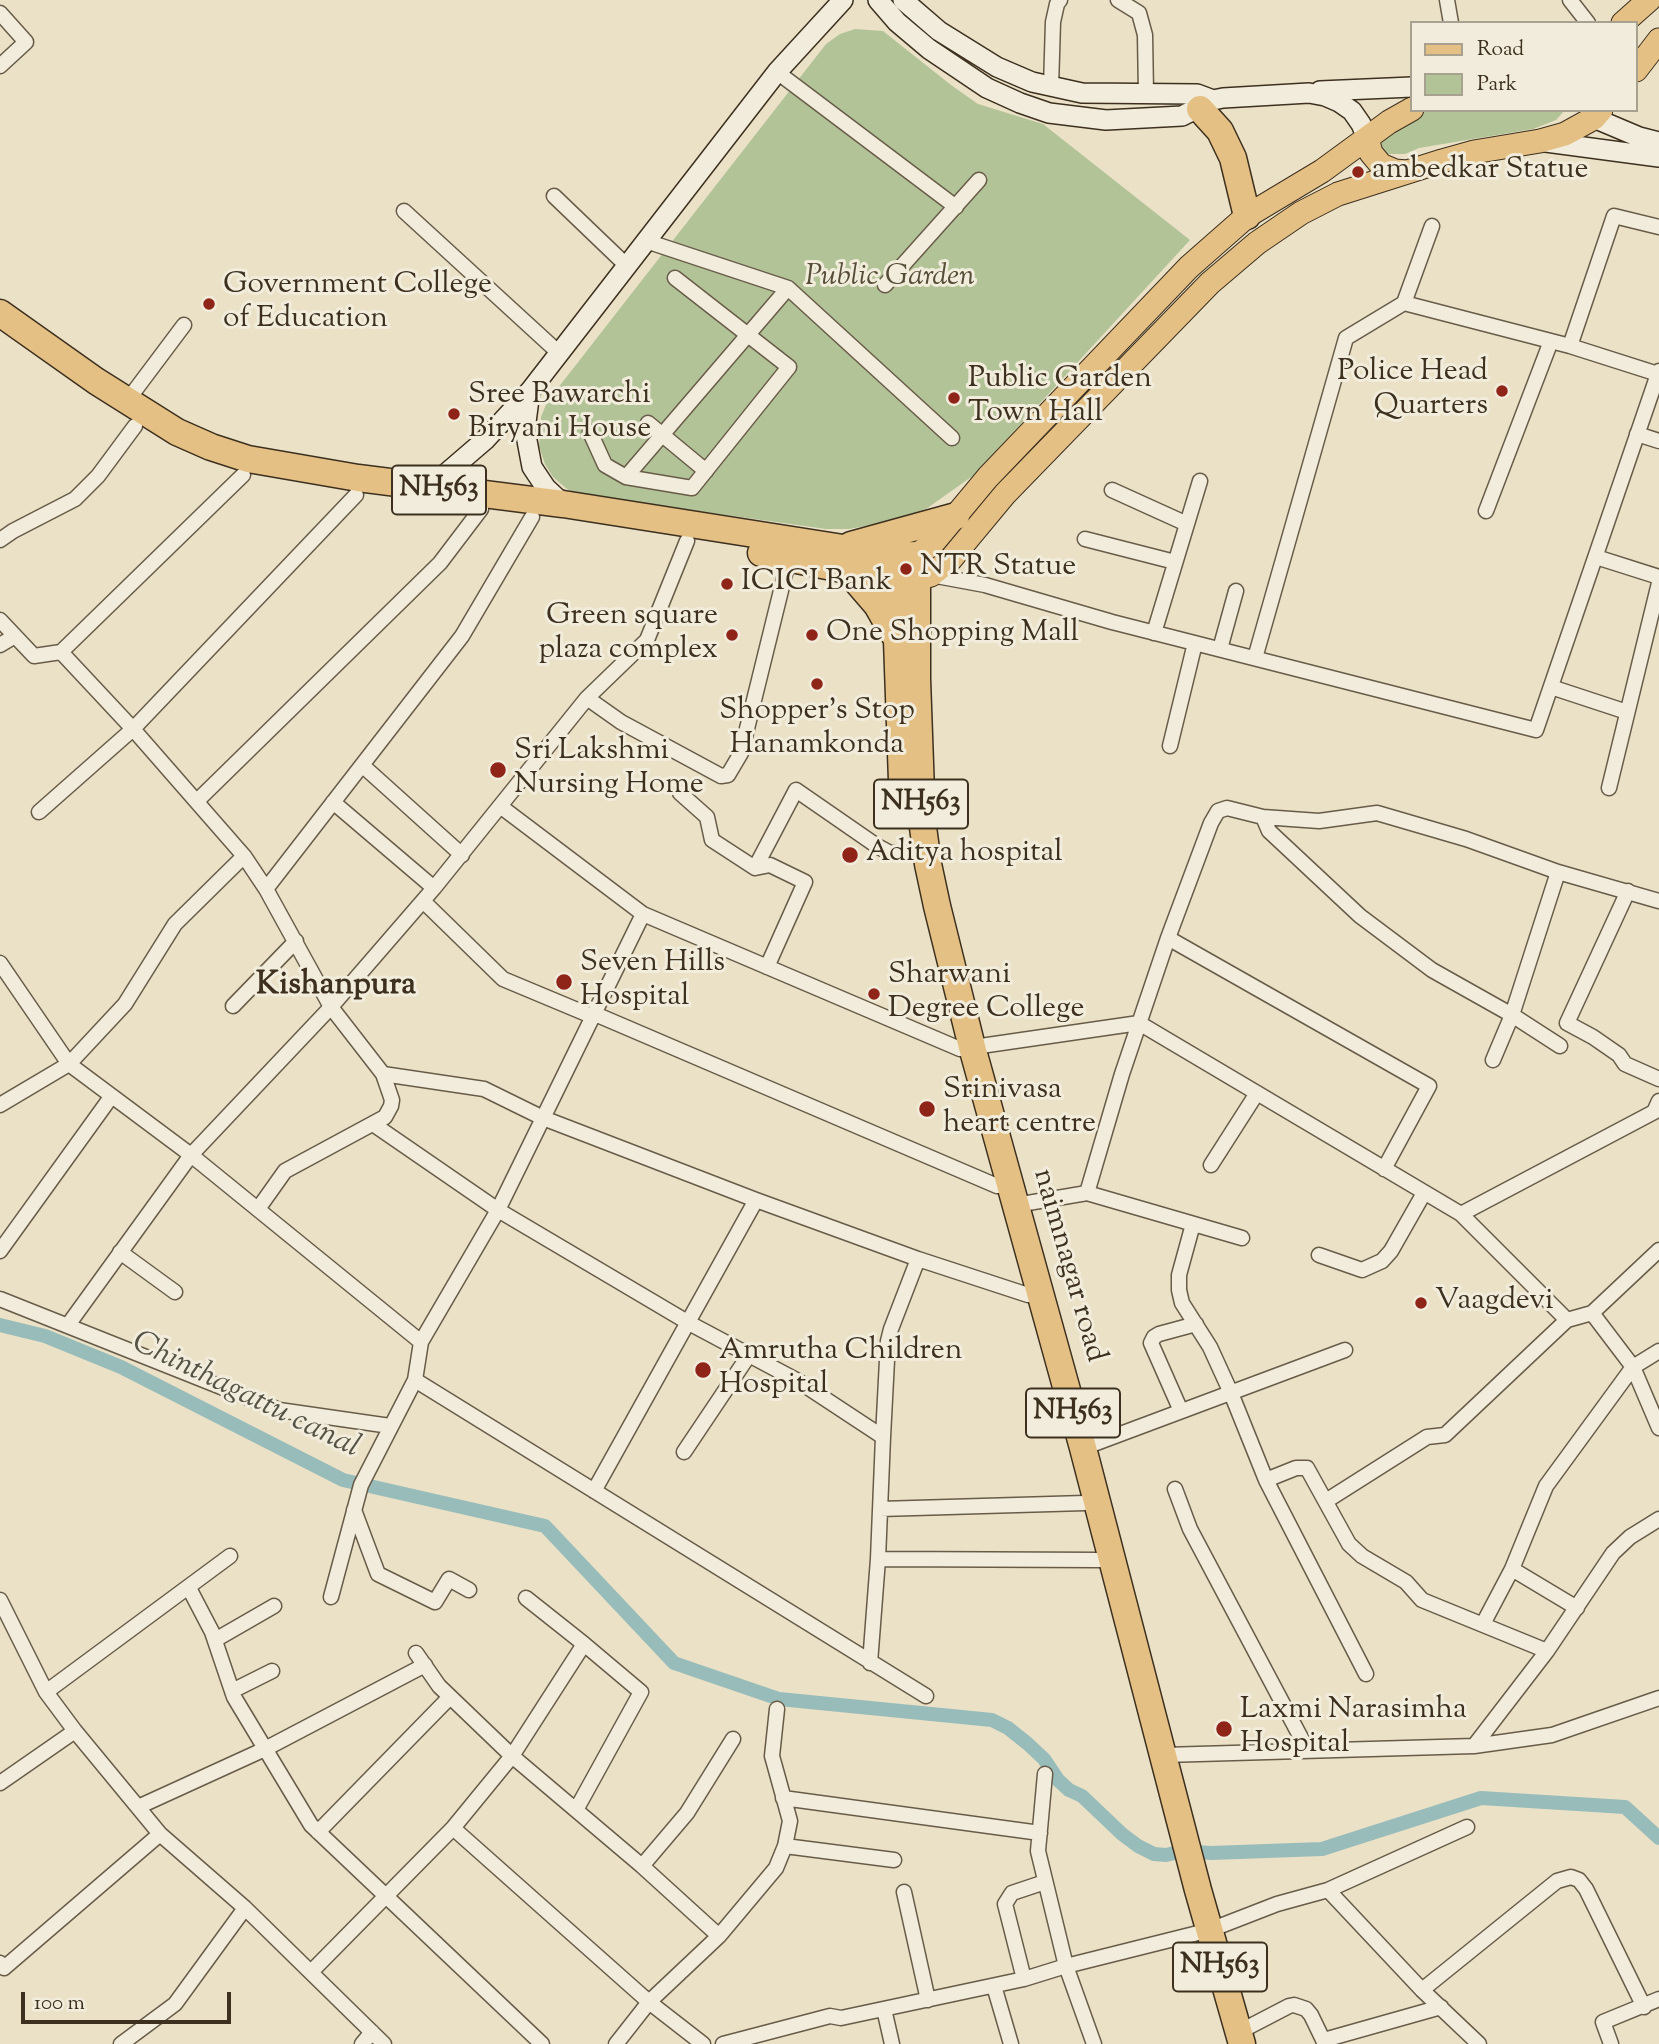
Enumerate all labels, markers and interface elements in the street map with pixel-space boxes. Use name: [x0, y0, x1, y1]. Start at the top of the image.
legend: [1410, 21, 1638, 112]
text: Road: [1477, 35, 1524, 65]
text: Park: [1477, 70, 1517, 100]
place label: ambedkar Statue: [1372, 154, 1589, 190]
marker: ambedkar Statue: [1350, 164, 1366, 180]
park label: Public Garden: [805, 261, 975, 297]
place label: Government College of Education: [223, 269, 492, 340]
marker: Government College of Education: [201, 296, 217, 312]
place label: Police Head Quarters: [1337, 356, 1488, 426]
place label: Public Garden Town Hall: [968, 363, 1152, 434]
place label: Sree Bawarchi Biryani House: [468, 379, 651, 449]
marker: Police Head Quarters: [1494, 383, 1510, 399]
marker: Public Garden Town Hall: [946, 390, 962, 406]
marker: Sree Bawarchi Biryani House: [446, 406, 462, 422]
road number: NH563: [392, 466, 486, 514]
place label: NTR Statue: [920, 551, 1076, 587]
marker: NTR Statue: [898, 561, 914, 577]
place label: ICICI Bank: [741, 566, 892, 602]
marker: ICICI Bank: [719, 576, 735, 592]
place label: Green square plaza complex: [539, 600, 718, 670]
place label: One Shopping Mall: [826, 617, 1079, 653]
marker: Green square plaza complex: [724, 627, 740, 643]
marker: One Shopping Mall: [804, 627, 820, 643]
marker: Shopper's Stop Hanamkonda: [809, 676, 825, 692]
place label: Shopper's Stop Hanamkonda: [719, 695, 915, 766]
place label: Sri Lakshmi Nursing Home: [514, 735, 704, 806]
marker: Sri Lakshmi Nursing Home: [488, 760, 508, 780]
road number: NH563: [874, 780, 968, 828]
place label: Aditya hospital: [866, 837, 1063, 873]
marker: Aditya hospital: [840, 845, 860, 865]
place label: Seven Hills Hospital: [580, 947, 725, 1018]
place label: Sharwani Degree College: [888, 959, 1084, 1030]
district label: Kishanpura: [256, 969, 416, 1007]
marker: Seven Hills Hospital: [554, 972, 574, 992]
marker: Sharwani Degree College: [866, 986, 882, 1002]
place label: Srinivasa heart centre: [943, 1074, 1096, 1144]
marker: Srinivasa heart centre: [917, 1099, 937, 1119]
street label: naimnagar road: [1022, 1165, 1112, 1367]
place label: Vaagdevi: [1435, 1285, 1554, 1321]
marker: Vaagdevi: [1413, 1295, 1429, 1311]
water label: Chinthagattu canal: [125, 1325, 365, 1469]
place label: Amrutha Children Hospital: [719, 1335, 963, 1406]
marker: Amrutha Children Hospital: [693, 1360, 713, 1380]
road number: NH563: [1026, 1388, 1120, 1438]
place label: Laxmi Narasimha Hospital: [1240, 1694, 1467, 1764]
marker: Laxmi Narasimha Hospital: [1214, 1719, 1234, 1739]
road number: NH563: [1173, 1942, 1267, 1992]
scale bar: [24, 1978, 234, 2022]
text: 100 m: [34, 1989, 85, 2019]

